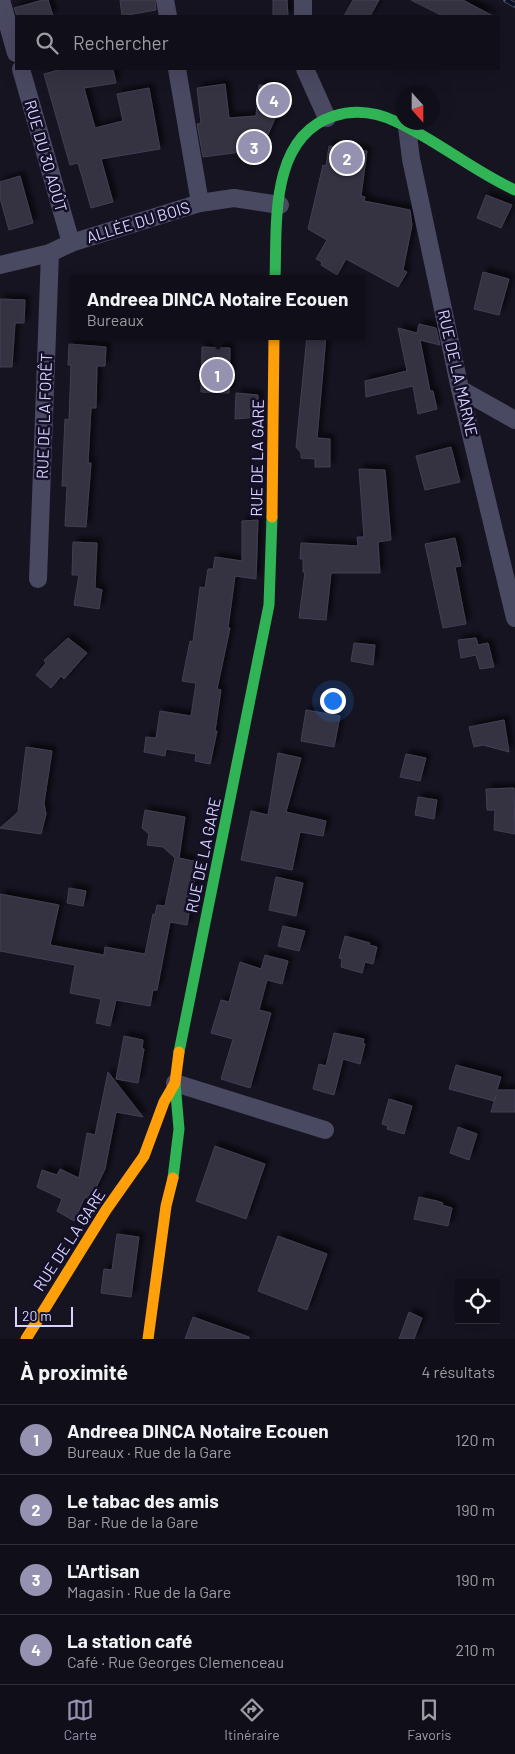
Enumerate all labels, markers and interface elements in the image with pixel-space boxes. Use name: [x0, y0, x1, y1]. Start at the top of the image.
search box: [15, 15, 500, 70]
icon: search: [33, 29, 61, 57]
text: Rechercher: [73, 31, 169, 54]
pin: 4: [258, 81, 290, 119]
north arrow: [395, 85, 440, 130]
street label: RUE DU 30 AOÛT: [21, 98, 72, 214]
pin: 3: [238, 128, 270, 166]
pin: 2: [331, 139, 363, 177]
street label: ALLÉE DU BOIS: [84, 197, 192, 246]
popup: [70, 275, 365, 340]
text: Andreea DINCA Notaire Ecouen: [87, 287, 348, 310]
street label: RUE DE LA MARNE: [435, 308, 482, 438]
text: Bureaux: [87, 310, 144, 329]
street label: RUE DE LA FORÊT: [32, 353, 55, 479]
pin: 1: [201, 356, 233, 394]
street label: RUE DE LA GARE: [246, 399, 267, 517]
your location: [320, 688, 346, 714]
street label: RUE DE LA GARE: [181, 795, 224, 914]
street label: RUE DE LA GARE: [29, 1185, 109, 1294]
map controls: [455, 1279, 500, 1324]
button: locate: [455, 1279, 500, 1324]
scale bar: [15, 1304, 72, 1327]
text: 20 m: [22, 1307, 52, 1324]
text: À proximité: [20, 1359, 128, 1384]
text: 4 résultats: [421, 1362, 495, 1381]
text: Andreea DINCA Notaire Ecouen: [67, 1419, 329, 1442]
text: 1: [33, 1430, 39, 1449]
text: 120 m: [455, 1430, 495, 1449]
text: Bureaux · Rue de la Gare: [67, 1442, 231, 1461]
text: Le tabac des amis: [67, 1489, 219, 1512]
text: 2: [32, 1500, 40, 1519]
text: 190 m: [456, 1500, 495, 1519]
text: Bar · Rue de la Gare: [67, 1512, 198, 1531]
text: L'Artisan: [67, 1559, 140, 1582]
text: 3: [32, 1570, 40, 1589]
text: 190 m: [456, 1570, 495, 1589]
text: Magasin · Rue de la Gare: [67, 1582, 231, 1601]
text: La station café: [67, 1629, 192, 1652]
text: 4: [31, 1640, 41, 1659]
text: 210 m: [456, 1640, 495, 1659]
text: Café · Rue Georges Clemenceau: [67, 1652, 284, 1671]
tab: Carte: [64, 1696, 97, 1743]
tab: Itinéraire: [224, 1696, 280, 1743]
tab: Favoris: [407, 1696, 451, 1743]

